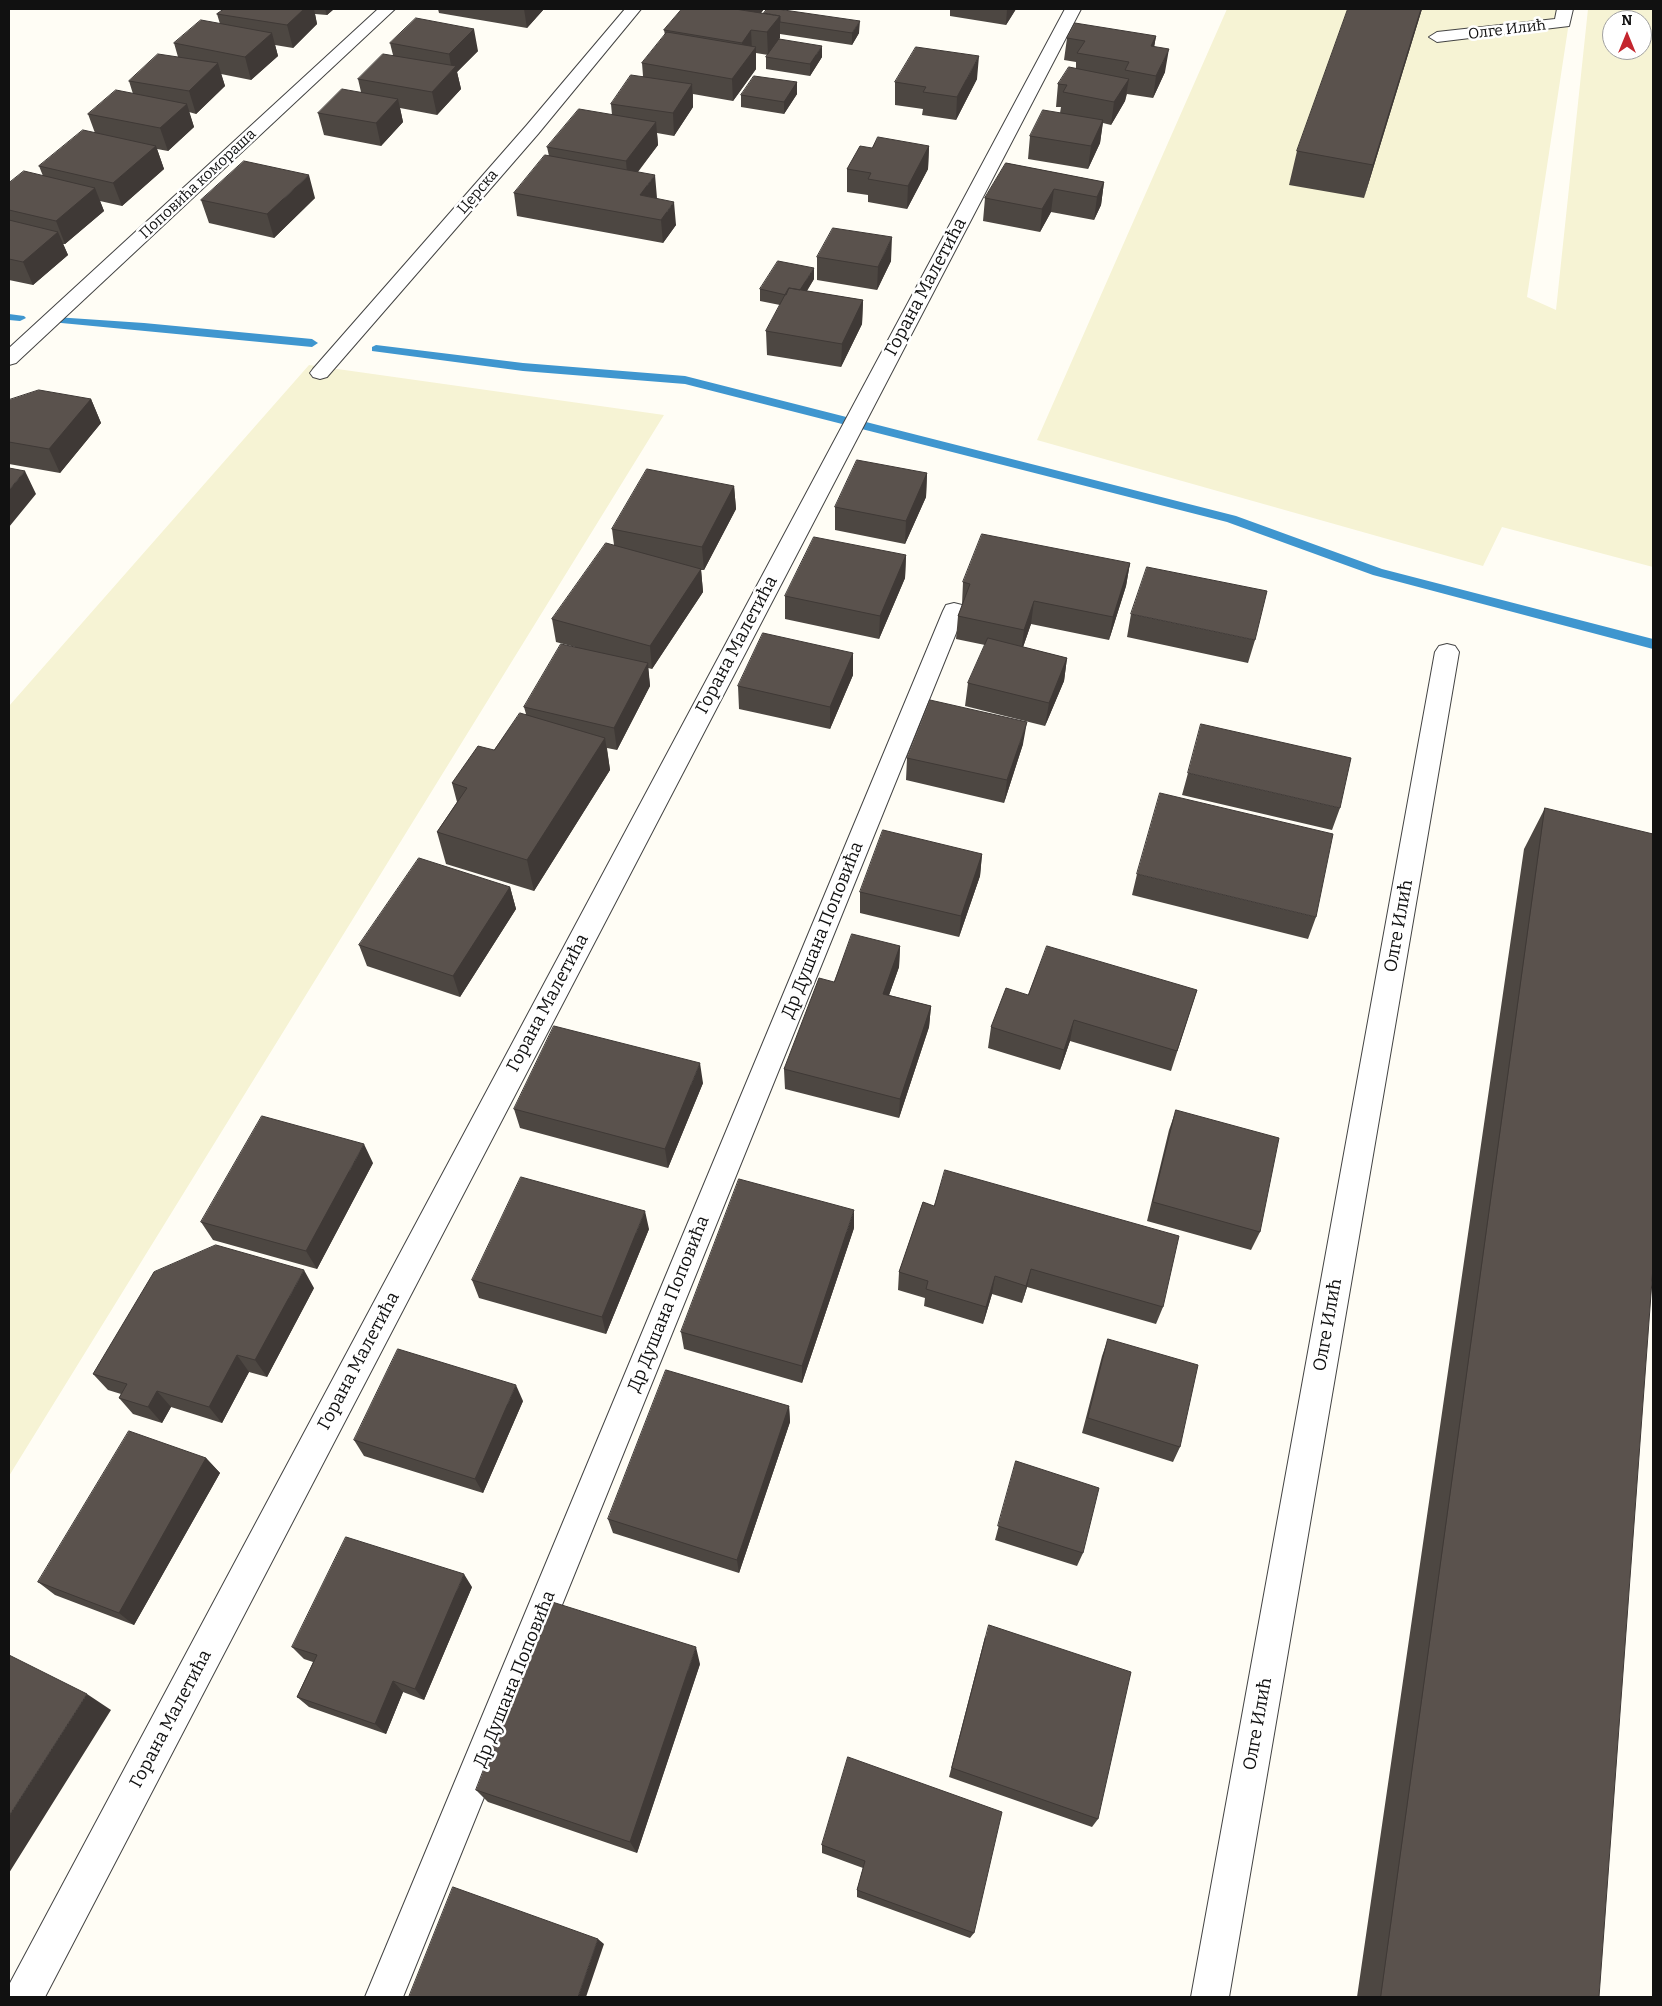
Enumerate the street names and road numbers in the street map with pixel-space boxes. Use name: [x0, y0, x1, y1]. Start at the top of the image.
street label: Олге Илић: [1467, 16, 1547, 44]
street label: Поповића комораша: [136, 125, 260, 243]
street label: Церска: [454, 166, 502, 218]
street label: Горана Малетића: [881, 214, 971, 360]
street label: Горана Малетића: [692, 572, 782, 718]
street label: Др Душана Поповића: [778, 839, 868, 1021]
street label: Олге Илић: [1380, 878, 1418, 974]
street label: Горана Малетића: [503, 930, 593, 1076]
street label: Др Душана Поповића: [624, 1213, 714, 1395]
street label: Олге Илић: [1309, 1277, 1347, 1373]
street label: Горана Малетића: [314, 1288, 404, 1434]
street label: Др Душана Поповића: [470, 1588, 560, 1770]
street label: Горана Малетића: [126, 1646, 216, 1792]
street label: Олге Илић: [1239, 1676, 1277, 1772]

